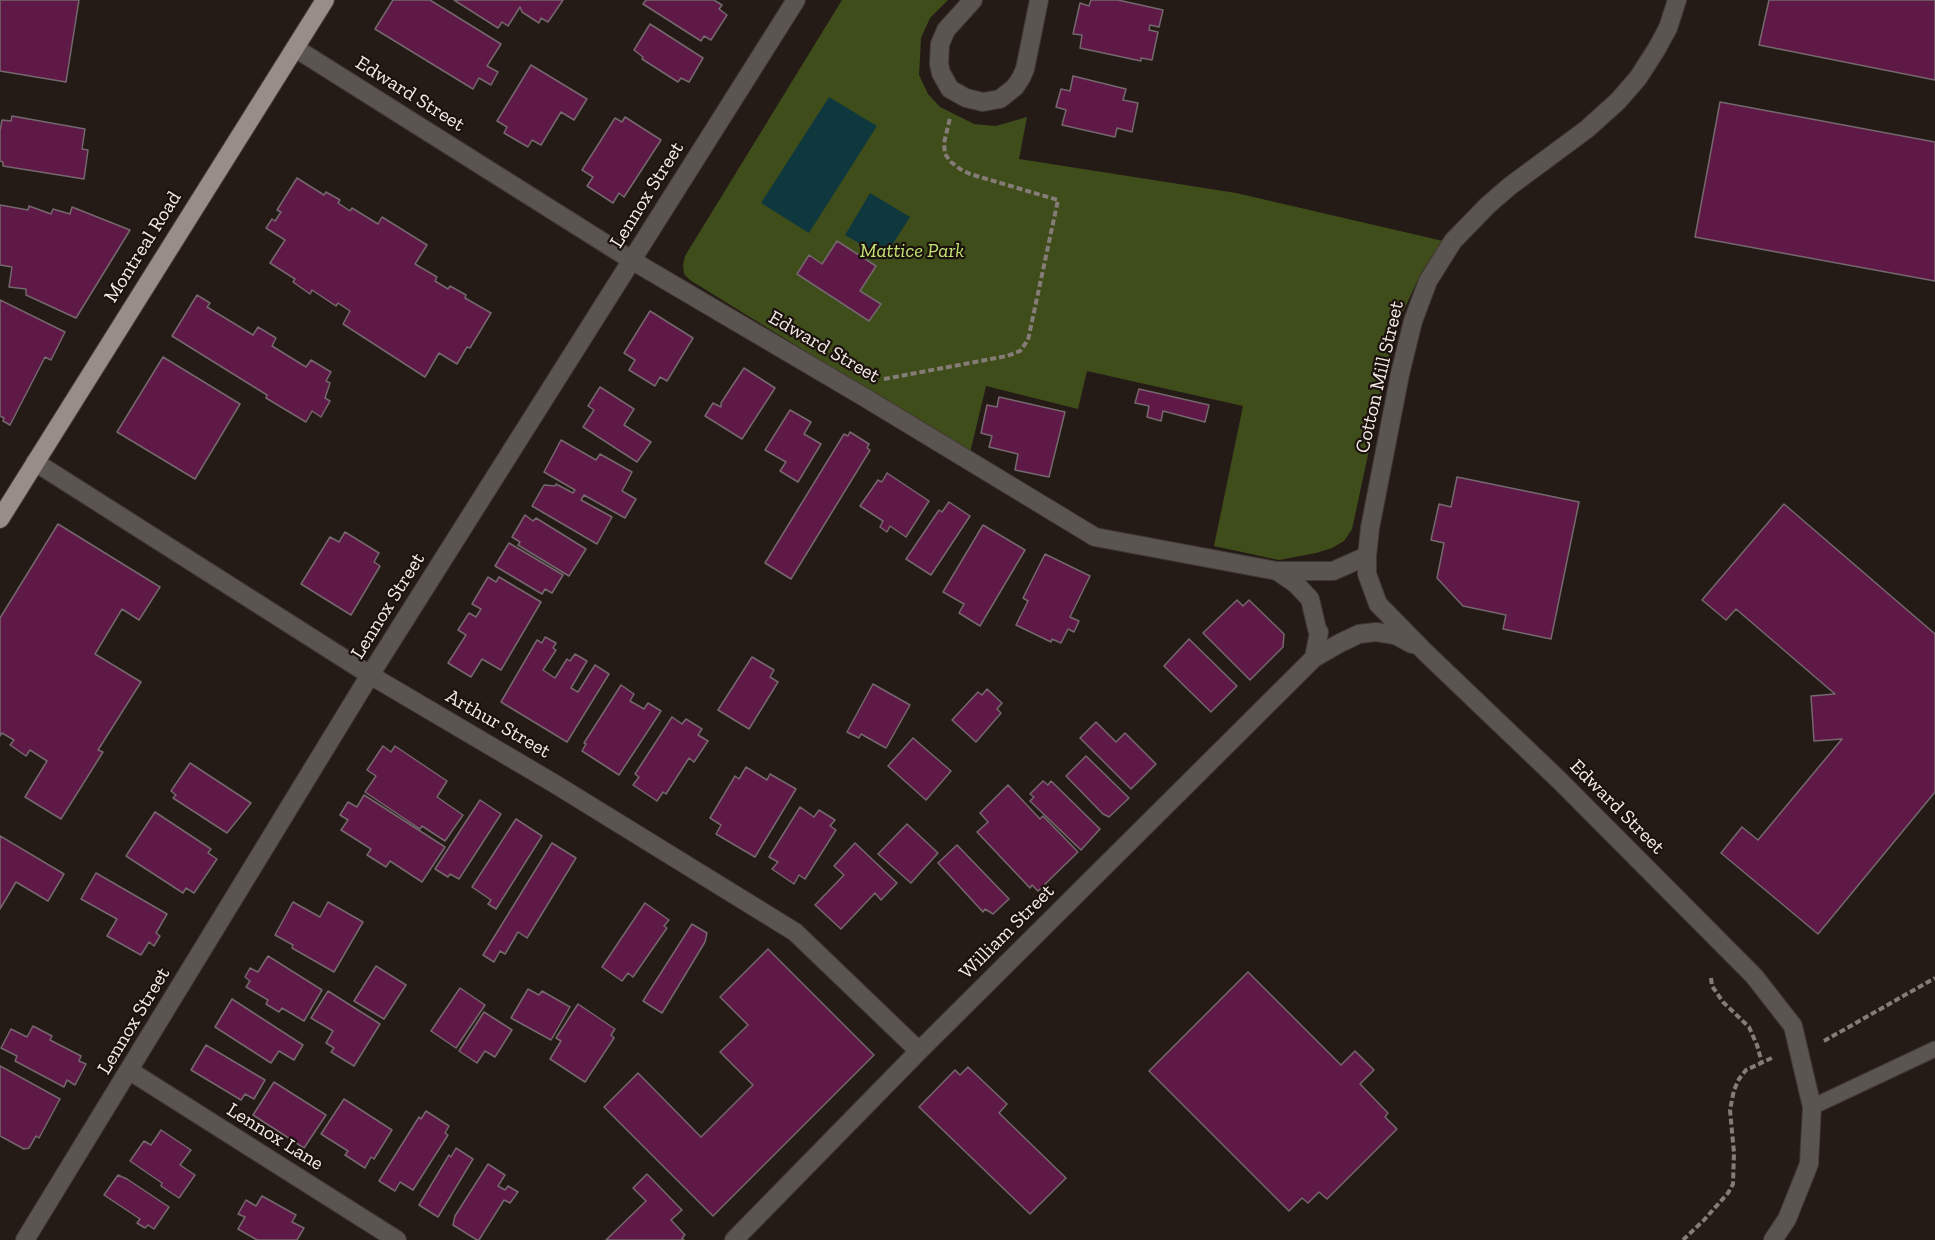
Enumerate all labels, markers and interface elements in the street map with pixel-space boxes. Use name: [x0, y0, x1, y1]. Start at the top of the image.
street label: Edward Street: [351, 51, 469, 137]
street label: Lennox Street: [605, 138, 689, 252]
street label: Montreal Road: [99, 187, 187, 307]
park label: Mattice Park: [860, 239, 964, 263]
street label: Cotton Mill Street: [1351, 299, 1409, 455]
street label: Edward Street: [764, 306, 884, 388]
street label: Lennox Street: [346, 549, 430, 663]
street label: Arthur Street: [441, 684, 555, 764]
street label: Edward Street: [1565, 755, 1669, 859]
street label: William Street: [955, 880, 1059, 984]
street label: Lennox Street: [93, 963, 175, 1079]
street label: Lennox Lane: [222, 1098, 328, 1176]

